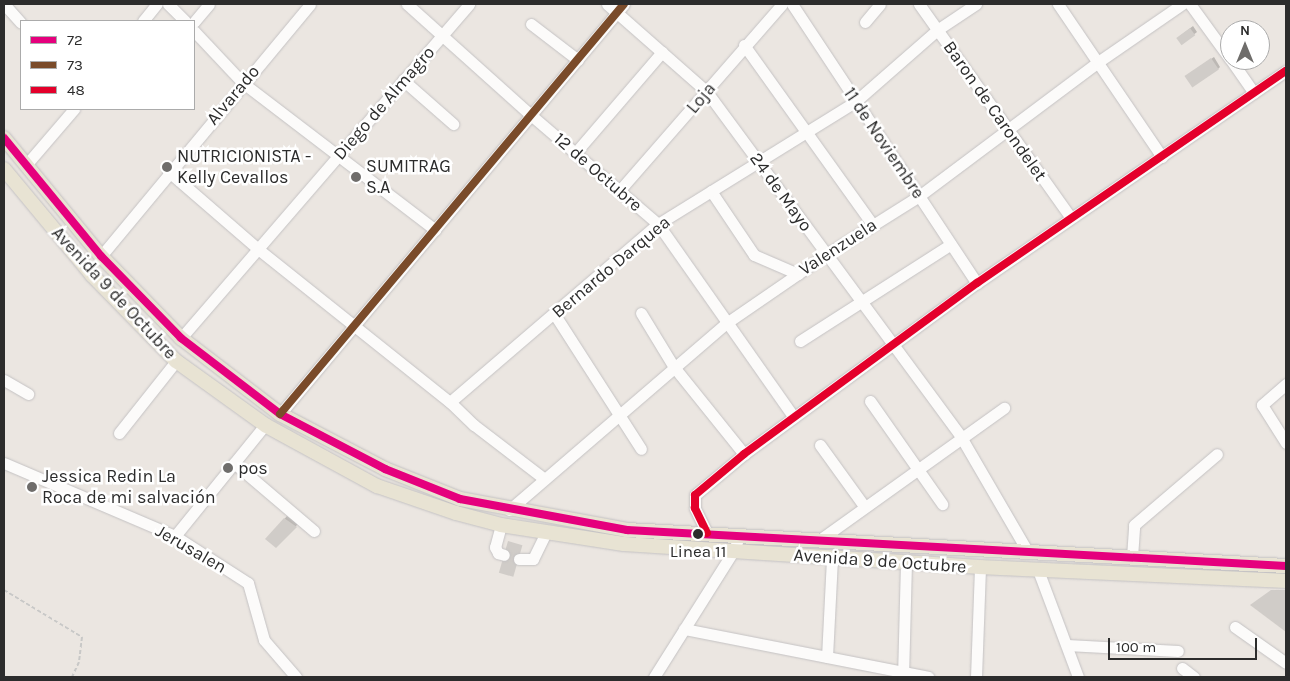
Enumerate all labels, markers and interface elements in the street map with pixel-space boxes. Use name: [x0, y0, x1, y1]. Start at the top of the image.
legend: [20, 20, 195, 110]
north arrow: [1220, 20, 1270, 70]
text: N: [1240, 22, 1250, 39]
text: 72: [67, 31, 83, 49]
street label: Baron de Carondelet: [939, 37, 1051, 185]
street label: Diego de Almagro: [329, 42, 439, 164]
text: 73: [67, 56, 83, 74]
street label: Alvarado: [202, 61, 264, 129]
street label: Loja: [682, 78, 720, 118]
text: 48: [67, 81, 85, 99]
street label: 11 de Noviembre: [839, 83, 929, 203]
street label: 12 de Octubre: [549, 128, 647, 216]
place label: NUTRICIONISTA - Kelly Cevallos: [177, 146, 311, 188]
street label: 24 de Mayo: [745, 148, 817, 236]
place label: SUMITRAG S.A: [366, 156, 451, 198]
marker: NUTRICIONISTA - Kelly Cevallos: [161, 161, 173, 173]
marker: SUMITRAG S.A: [350, 171, 362, 183]
street label: Bernardo Darquea: [547, 211, 675, 323]
street label: Valenzuela: [795, 214, 881, 280]
street label: Avenida 9 de Octubre: [47, 222, 181, 364]
place label: pos: [238, 457, 268, 479]
marker: pos: [222, 462, 234, 474]
place label: Jessica Redin La Roca de mi salvación: [42, 466, 216, 508]
marker: Jessica Redin La Roca de mi salvación: [26, 481, 38, 493]
street label: Jerusalen: [152, 520, 230, 578]
marker: Linea 11: [693, 529, 703, 539]
place label: Linea 11: [670, 542, 726, 562]
street label: Avenida 9 de Octubre: [793, 544, 967, 578]
scale bar: [1110, 628, 1259, 660]
text: 100 m: [1116, 638, 1156, 656]

